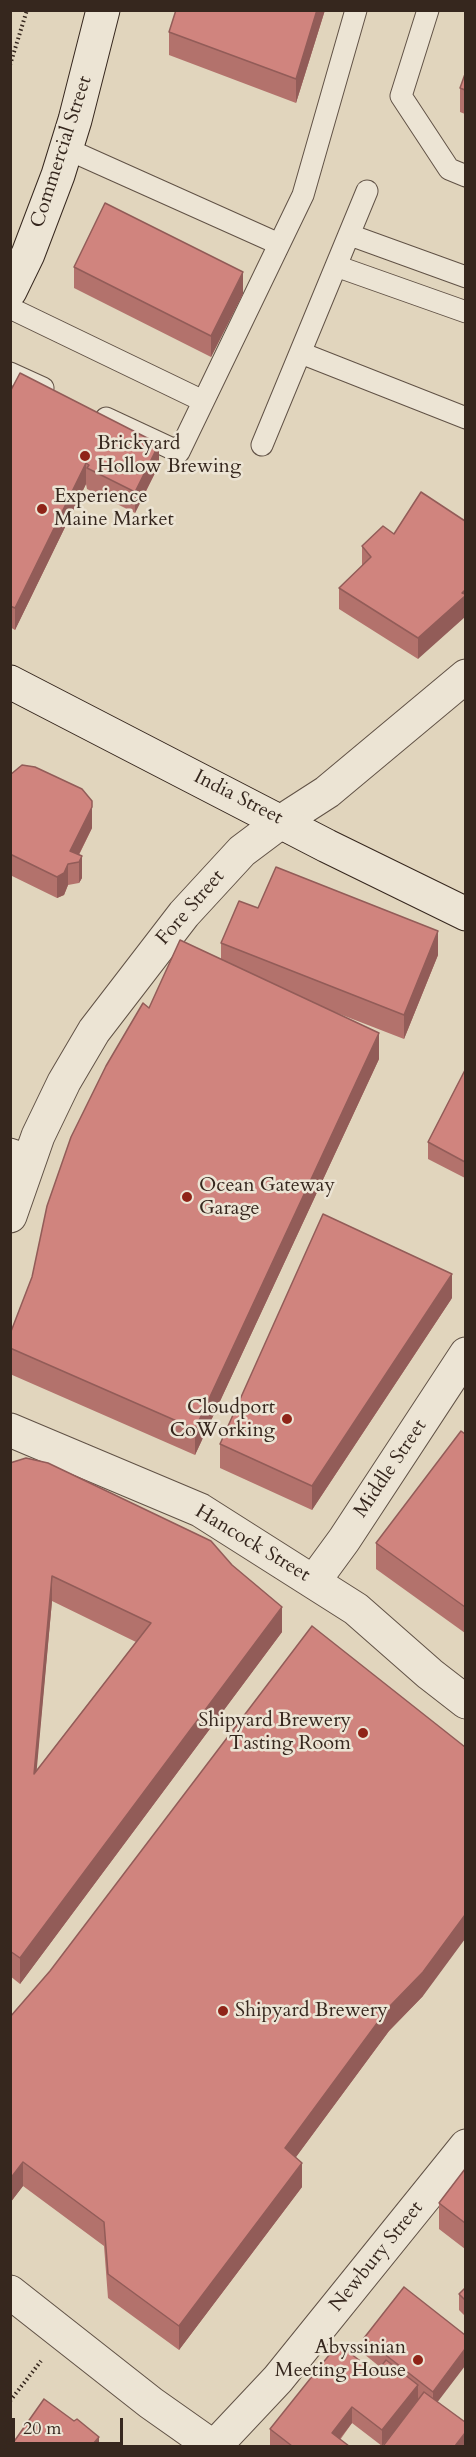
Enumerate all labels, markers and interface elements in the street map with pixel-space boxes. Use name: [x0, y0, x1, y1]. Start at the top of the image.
street label: Commercial Street: [26, 73, 98, 231]
place label: Brickyard Hollow Brewing: [97, 432, 241, 479]
marker: Brickyard Hollow Brewing: [78, 449, 92, 463]
place label: Experience Maine Market: [54, 485, 174, 532]
marker: Experience Maine Market: [35, 502, 49, 516]
street label: India Street: [190, 765, 286, 831]
street label: Fore Street: [152, 865, 230, 951]
place label: Ocean Gateway Garage: [199, 1174, 335, 1221]
marker: Ocean Gateway Garage: [180, 1190, 194, 1204]
place label: Cloudport CoWorking: [170, 1396, 275, 1443]
marker: Cloudport CoWorking: [280, 1412, 294, 1426]
street label: Middle Street: [349, 1415, 433, 1523]
street label: Hancock Street: [190, 1500, 314, 1588]
place label: Shipyard Brewery Tasting Room: [198, 1709, 351, 1756]
marker: Shipyard Brewery Tasting Room: [356, 1726, 370, 1740]
place label: Shipyard Brewery: [235, 1999, 388, 2023]
marker: Shipyard Brewery: [216, 2004, 230, 2018]
street label: Newbury Street: [325, 2197, 429, 2317]
place label: Abyssinian Meeting House: [275, 2336, 406, 2383]
marker: Abyssinian Meeting House: [411, 2353, 425, 2367]
scale bar: [15, 2406, 126, 2444]
text: 20 m: [23, 2416, 62, 2441]

